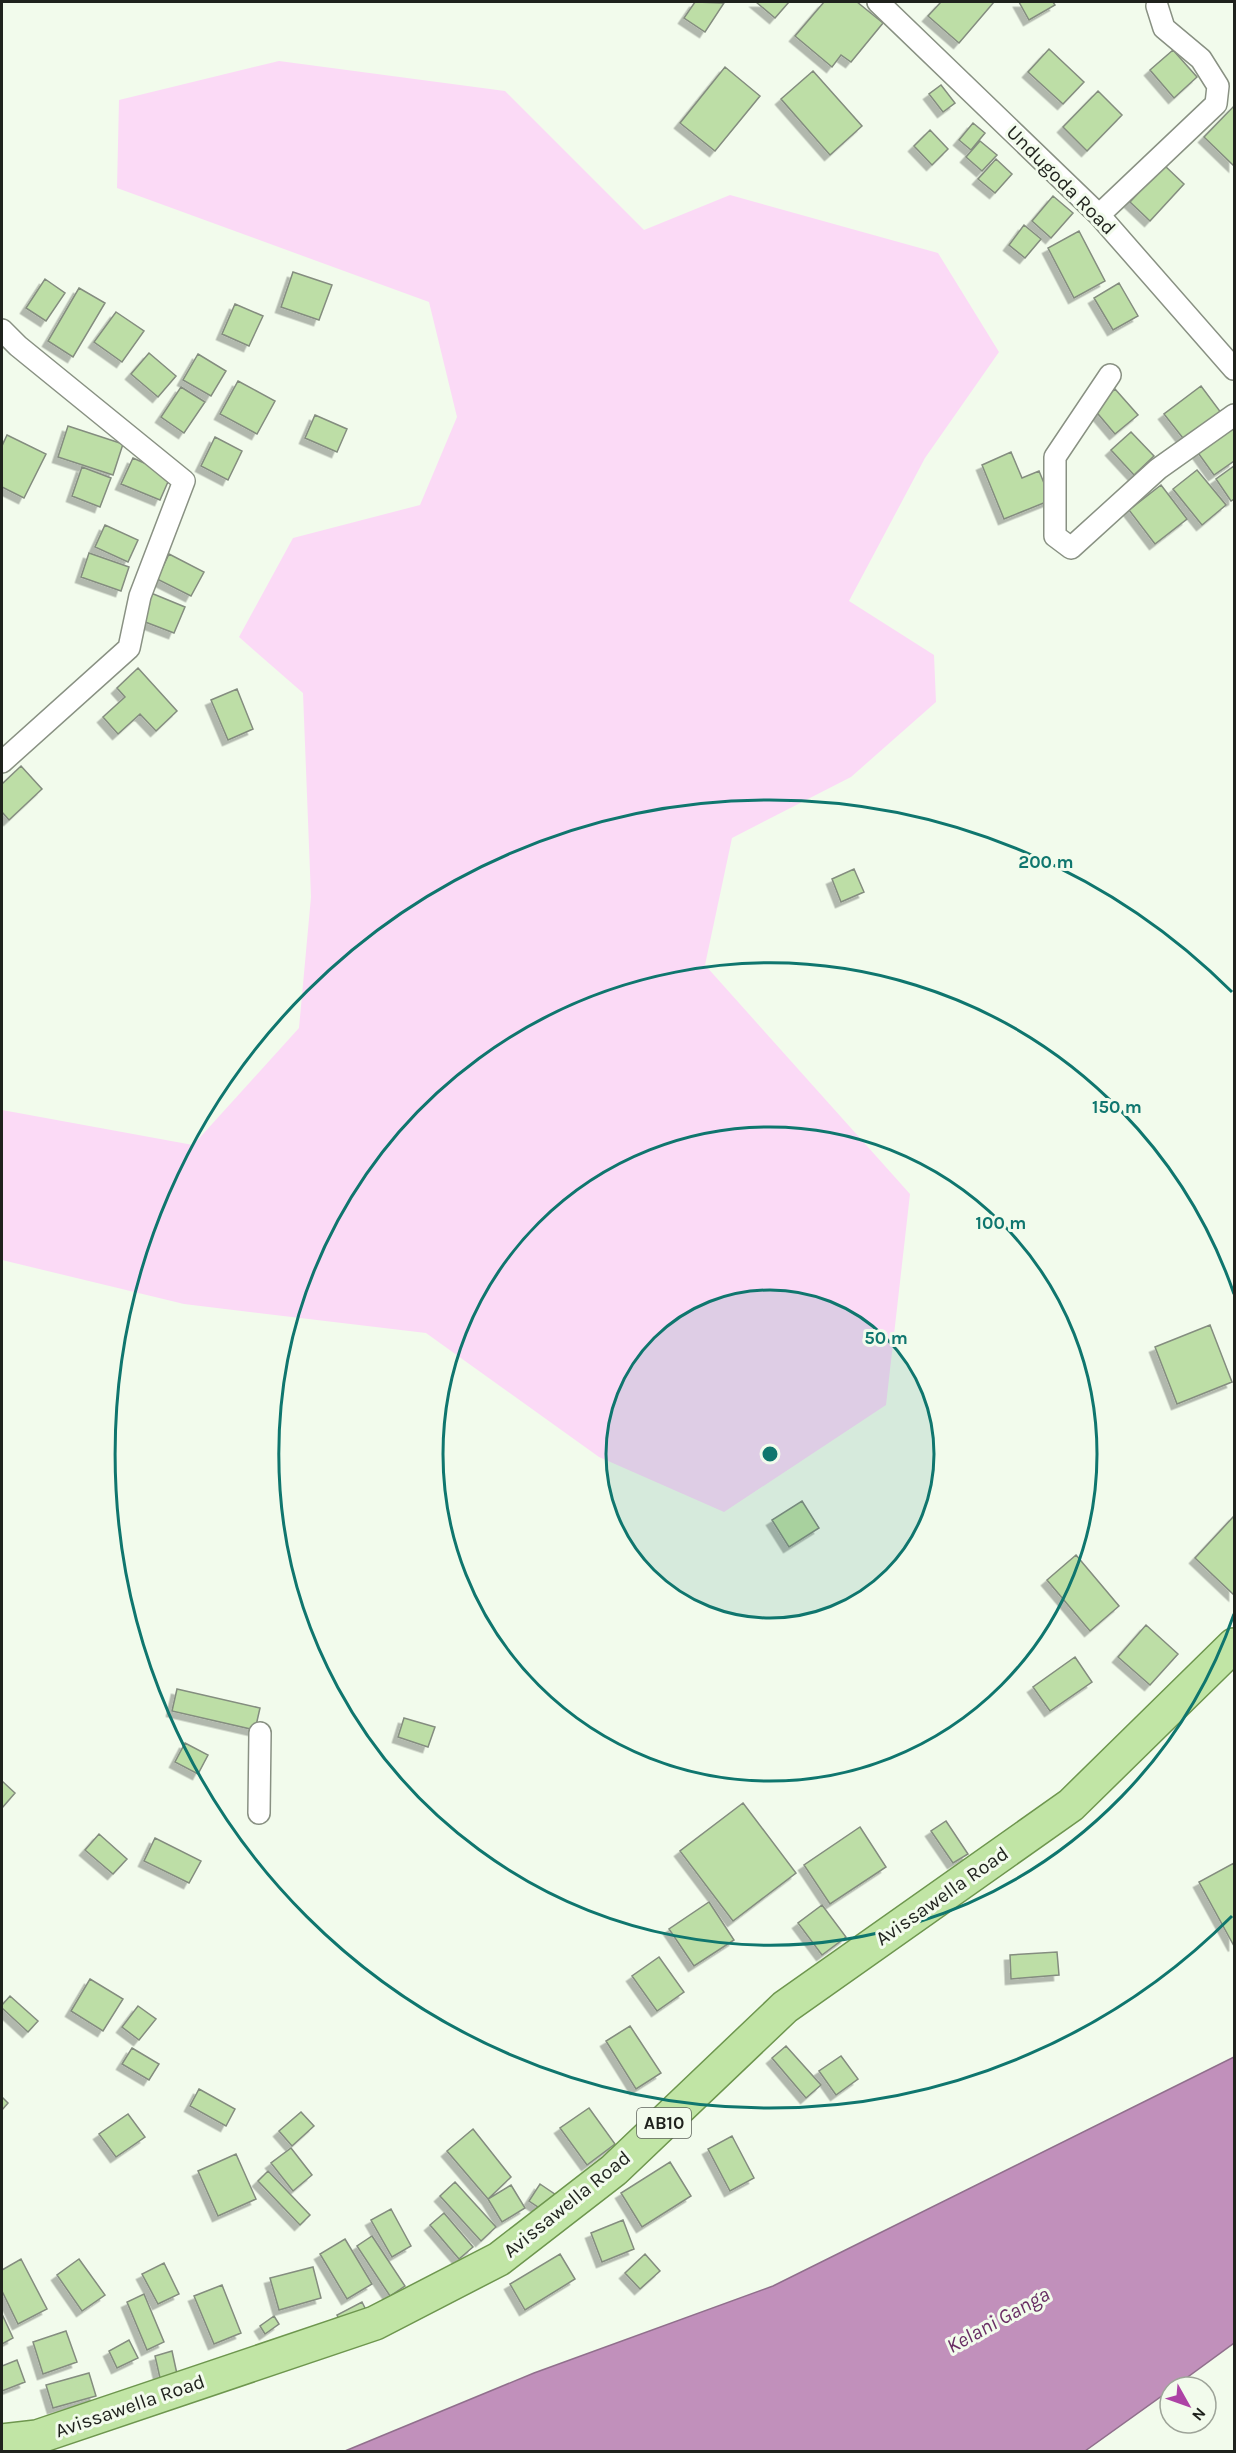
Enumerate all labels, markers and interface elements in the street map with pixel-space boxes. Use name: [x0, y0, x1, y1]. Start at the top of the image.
street label: Undugoda Road: [1002, 121, 1120, 239]
text: 200 m: [1018, 851, 1074, 873]
text: 150 m: [1092, 1096, 1142, 1118]
text: 100 m: [976, 1212, 1026, 1234]
text: 50 m: [864, 1327, 908, 1349]
centre of rings: [760, 1444, 780, 1464]
street label: Avissawella Road: [871, 1842, 1013, 1950]
road number: AB10: [637, 2108, 691, 2138]
street label: Avissawella Road: [499, 2146, 635, 2262]
water label: Kelani Ganga: [942, 2282, 1054, 2358]
street label: Avissawella Road: [52, 2370, 208, 2442]
north arrow: [1158, 2375, 1218, 2435]
text: N: [1188, 2404, 1210, 2425]

